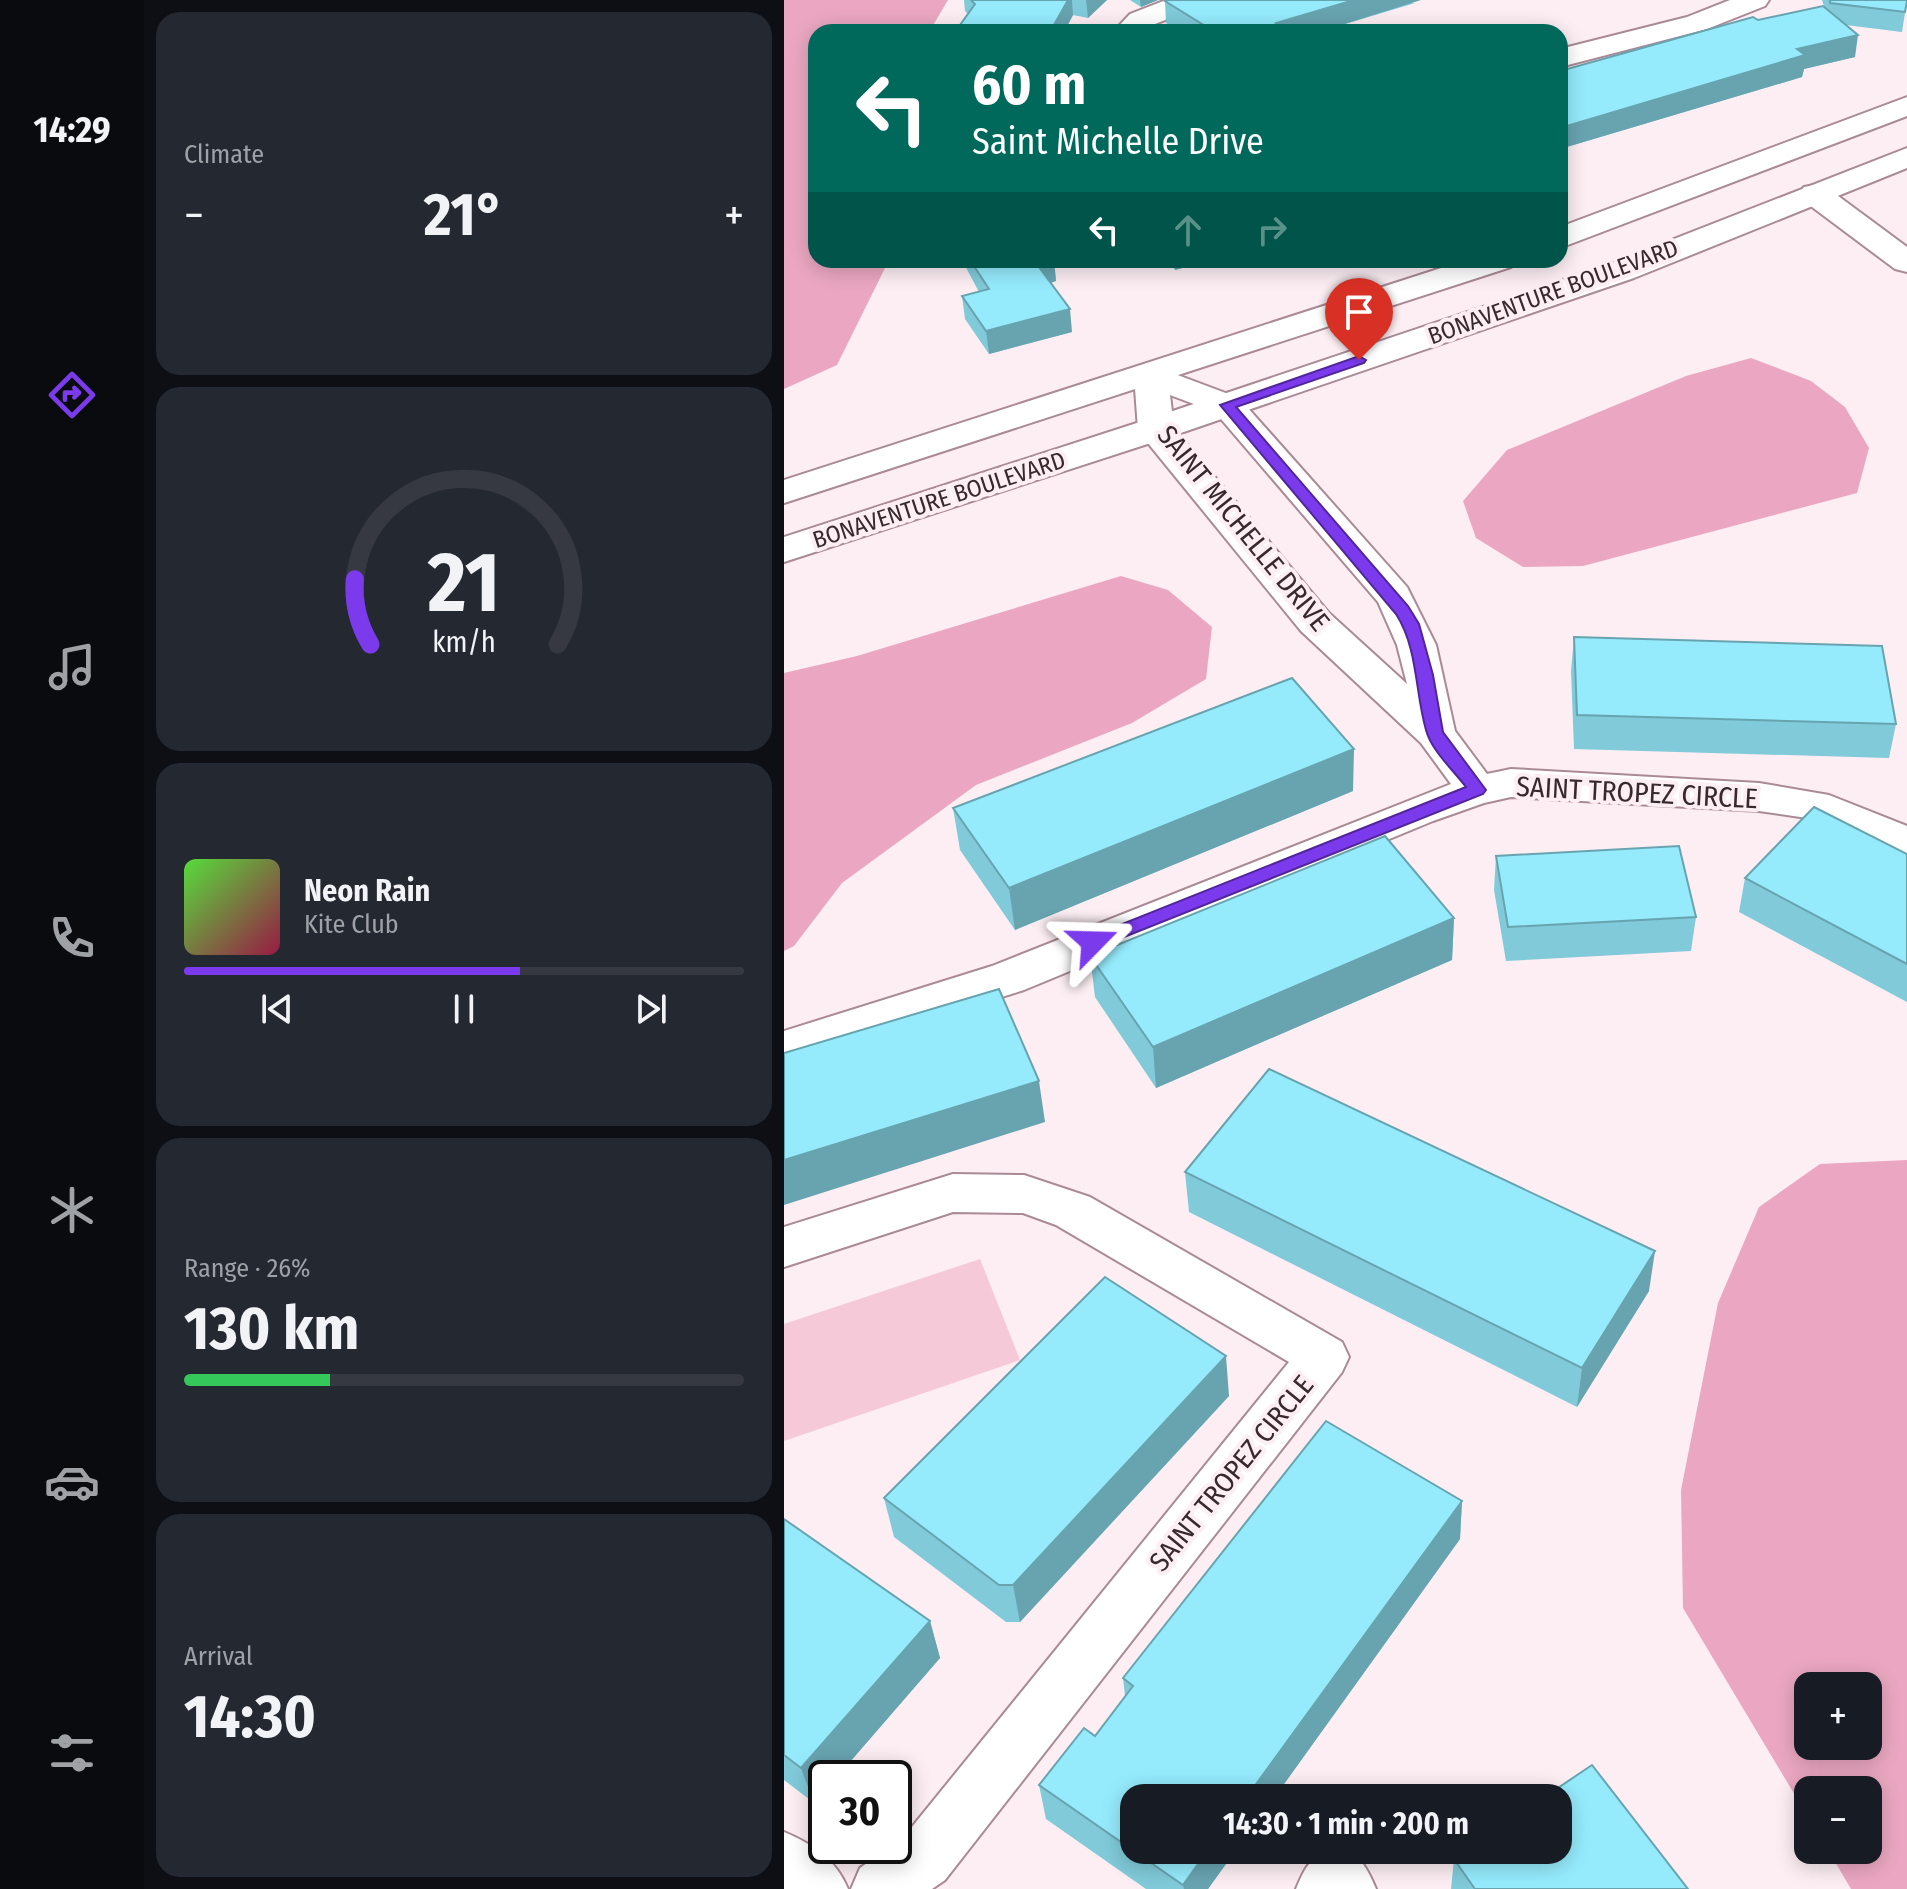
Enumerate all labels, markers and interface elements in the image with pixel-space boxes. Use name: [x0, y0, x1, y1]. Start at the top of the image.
text: 60 m: [972, 52, 1086, 119]
icon: left: [840, 56, 944, 160]
text: 14:29: [33, 108, 111, 152]
text: Saint Michelle Drive: [972, 120, 1264, 164]
text: Climate: [184, 139, 264, 170]
text: 21°: [424, 179, 504, 251]
text: −: [184, 189, 204, 242]
text: +: [724, 189, 744, 242]
icon: left: [1082, 208, 1126, 252]
icon: ahead: [1166, 208, 1210, 252]
icon: right: [1250, 208, 1294, 252]
street label: BONAVENTURE BOULEVARD: [1424, 234, 1682, 350]
pin: [1325, 278, 1393, 360]
icon: arrive: [1337, 290, 1381, 334]
icon: directions: [44, 367, 100, 423]
street label: SAINT MICHELLE DRIVE: [1151, 419, 1337, 638]
street label: BONAVENTURE BOULEVARD: [809, 446, 1069, 554]
text: 21: [427, 533, 500, 633]
text: km/h: [432, 625, 496, 660]
icon: music: [44, 639, 100, 695]
street label: SAINT TROPEZ CIRCLE: [1515, 770, 1758, 815]
text: Neon Rain: [304, 873, 430, 909]
position arrow: [1051, 900, 1135, 984]
text: Kite Club: [304, 909, 399, 940]
icon: phone: [44, 910, 100, 966]
icon: previous: [255, 987, 299, 1031]
icon: pause: [442, 987, 486, 1031]
icon: next: [629, 987, 673, 1031]
icon: climate: [44, 1182, 100, 1238]
text: Range · 26%: [184, 1253, 311, 1284]
text: 130 km: [184, 1293, 359, 1365]
street label: SAINT TROPEZ CIRCLE: [1143, 1369, 1320, 1578]
icon: car: [44, 1454, 100, 1510]
text: Arrival: [184, 1641, 253, 1672]
map controls: [1794, 1672, 1882, 1864]
button: +: [1794, 1672, 1882, 1760]
text: 14:30: [184, 1681, 316, 1753]
icon: filters: [44, 1725, 100, 1781]
speed limit sign: 30: [808, 1760, 912, 1864]
button: −: [1794, 1776, 1882, 1864]
text: 14:30 · 1 min · 200 m: [1223, 1806, 1469, 1842]

